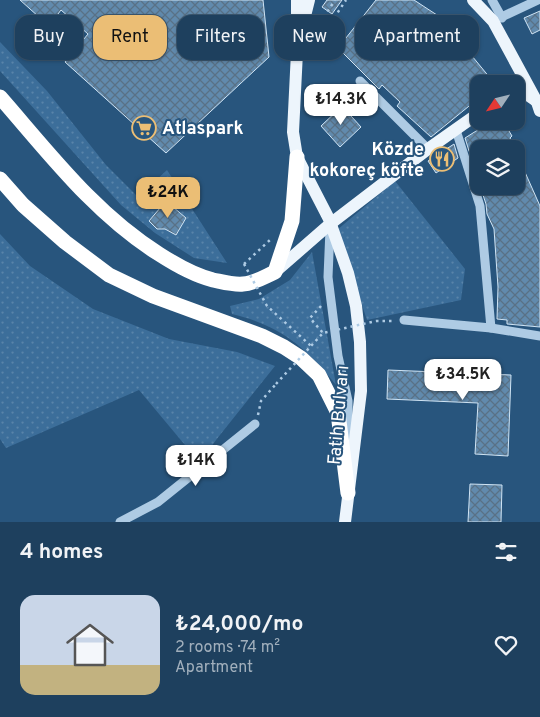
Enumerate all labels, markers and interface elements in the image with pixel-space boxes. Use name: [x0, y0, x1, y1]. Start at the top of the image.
chip: Buy: [15, 15, 83, 60]
chip: Rent: [93, 15, 167, 60]
chip: Filters: [177, 15, 264, 60]
chip: New: [274, 15, 345, 60]
chip: Apartment: [355, 15, 479, 60]
north arrow: [470, 75, 525, 130]
map controls: [470, 75, 525, 195]
pin: ₺14.3K: [300, 84, 382, 126]
text: ₺14.3K: [315, 90, 367, 110]
supermarket icon: Atlaspark: [131, 115, 157, 141]
place label: Atlaspark: [162, 118, 244, 141]
place label: Közde kokoreç köfte: [309, 139, 424, 183]
button: layers: [470, 140, 525, 195]
restaurant icon: Közde kokoreç köfte: [429, 146, 455, 172]
pin: ₺24K: [138, 176, 198, 219]
text: ₺24K: [147, 183, 189, 203]
pin: ₺34.5K: [422, 358, 504, 401]
street label: Fatih Bulvarı: [324, 364, 355, 466]
text: ₺34.5K: [435, 365, 491, 385]
pin: ₺14K: [166, 444, 226, 487]
text: ₺14K: [177, 451, 215, 471]
icon: filters: [492, 538, 520, 566]
text: 4 homes: [20, 539, 103, 566]
text: ₺24,000/mo: [175, 611, 303, 638]
icon: home: [60, 615, 120, 675]
icon: heart: [492, 631, 520, 659]
text: 2 rooms · 74 m²: [175, 638, 280, 658]
text: Apartment: [175, 658, 253, 678]

